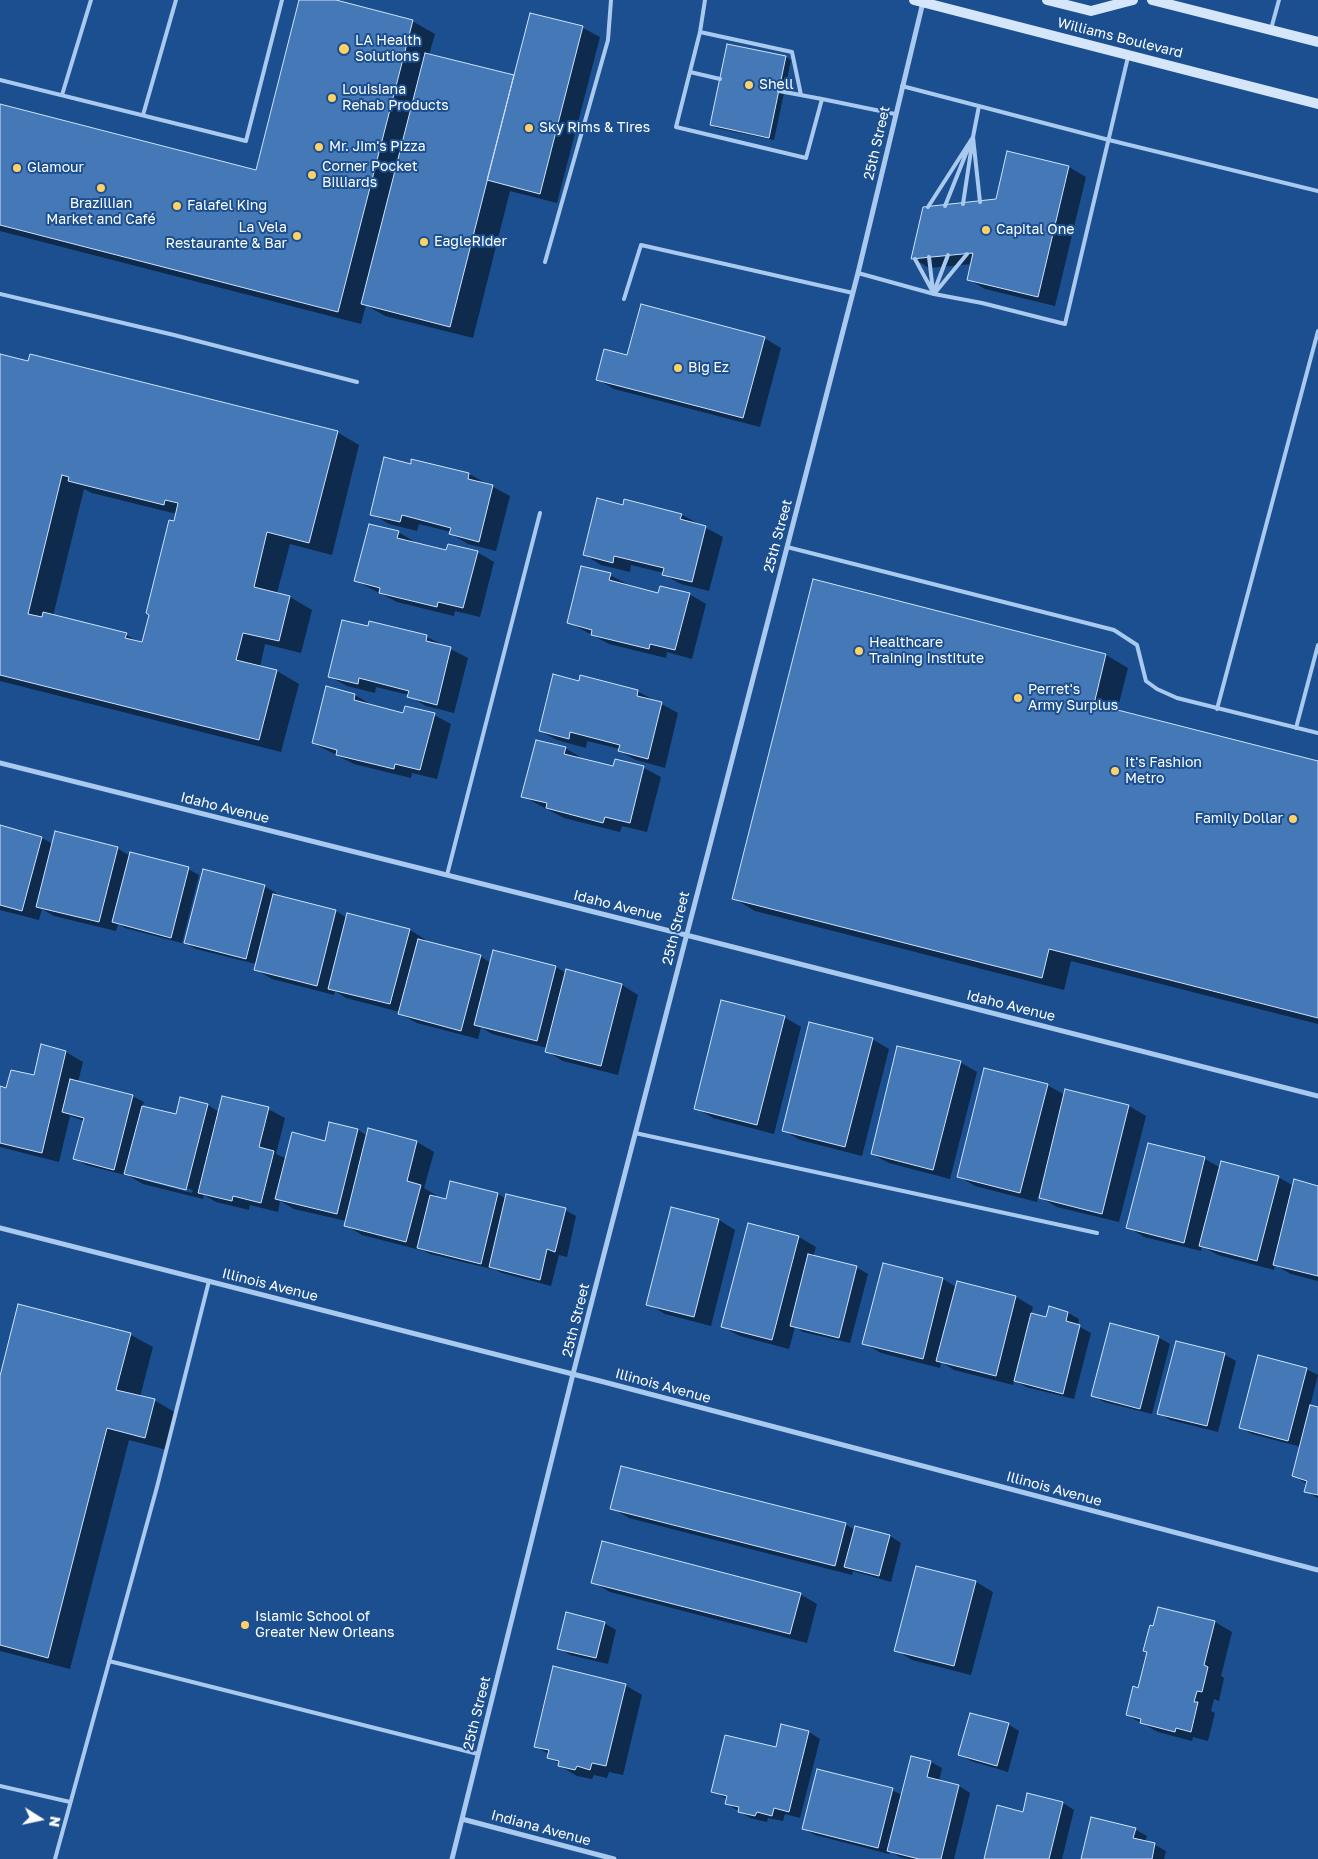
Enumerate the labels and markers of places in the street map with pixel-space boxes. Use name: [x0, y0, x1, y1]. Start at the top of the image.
place label: LA Health Solutions: [355, 33, 421, 65]
marker: LA Health Solutions: [337, 42, 351, 56]
place label: Shell: [759, 77, 794, 93]
marker: Shell: [743, 79, 755, 91]
place label: Louisiana Rehab Products: [342, 82, 449, 114]
marker: Louisiana Rehab Products: [326, 92, 338, 104]
place label: Sky Rims & Tires: [539, 120, 650, 136]
marker: Sky Rims & Tires: [523, 122, 535, 134]
place label: Mr. Jim's Pizza: [329, 139, 426, 155]
marker: Mr. Jim's Pizza: [313, 141, 325, 153]
place label: Corner Pocket Billiards: [322, 159, 417, 192]
place label: Glamour: [27, 160, 84, 176]
marker: Glamour: [11, 162, 23, 174]
marker: Corner Pocket Billiards: [306, 169, 318, 181]
marker: Brazillian Market and Café: [95, 182, 107, 194]
place label: Brazillian Market and Café: [46, 196, 156, 228]
place label: Falafel King: [187, 198, 267, 214]
marker: Falafel King: [171, 200, 183, 212]
place label: La Vela Restaurante & Bar: [166, 220, 287, 252]
place label: Capital One: [996, 222, 1074, 238]
marker: Capital One: [980, 224, 992, 236]
marker: La Vela Restaurante & Bar: [291, 230, 303, 242]
place label: EagleRider: [434, 234, 507, 250]
marker: EagleRider: [418, 236, 430, 248]
place label: Big Ez: [688, 360, 729, 376]
marker: Big Ez: [672, 362, 684, 374]
place label: Healthcare Training Institute: [869, 635, 984, 668]
marker: Healthcare Training Institute: [853, 645, 865, 657]
place label: Perret's Army Surplus: [1028, 682, 1118, 714]
marker: Perret's Army Surplus: [1012, 692, 1024, 704]
place label: It's Fashion Metro: [1125, 755, 1202, 788]
marker: It's Fashion Metro: [1109, 765, 1121, 777]
place label: Family Dollar: [1195, 811, 1283, 827]
marker: Family Dollar: [1287, 813, 1299, 825]
place label: Islamic School of Greater New Orleans: [255, 1609, 394, 1641]
marker: Islamic School of Greater New Orleans: [239, 1619, 251, 1631]

